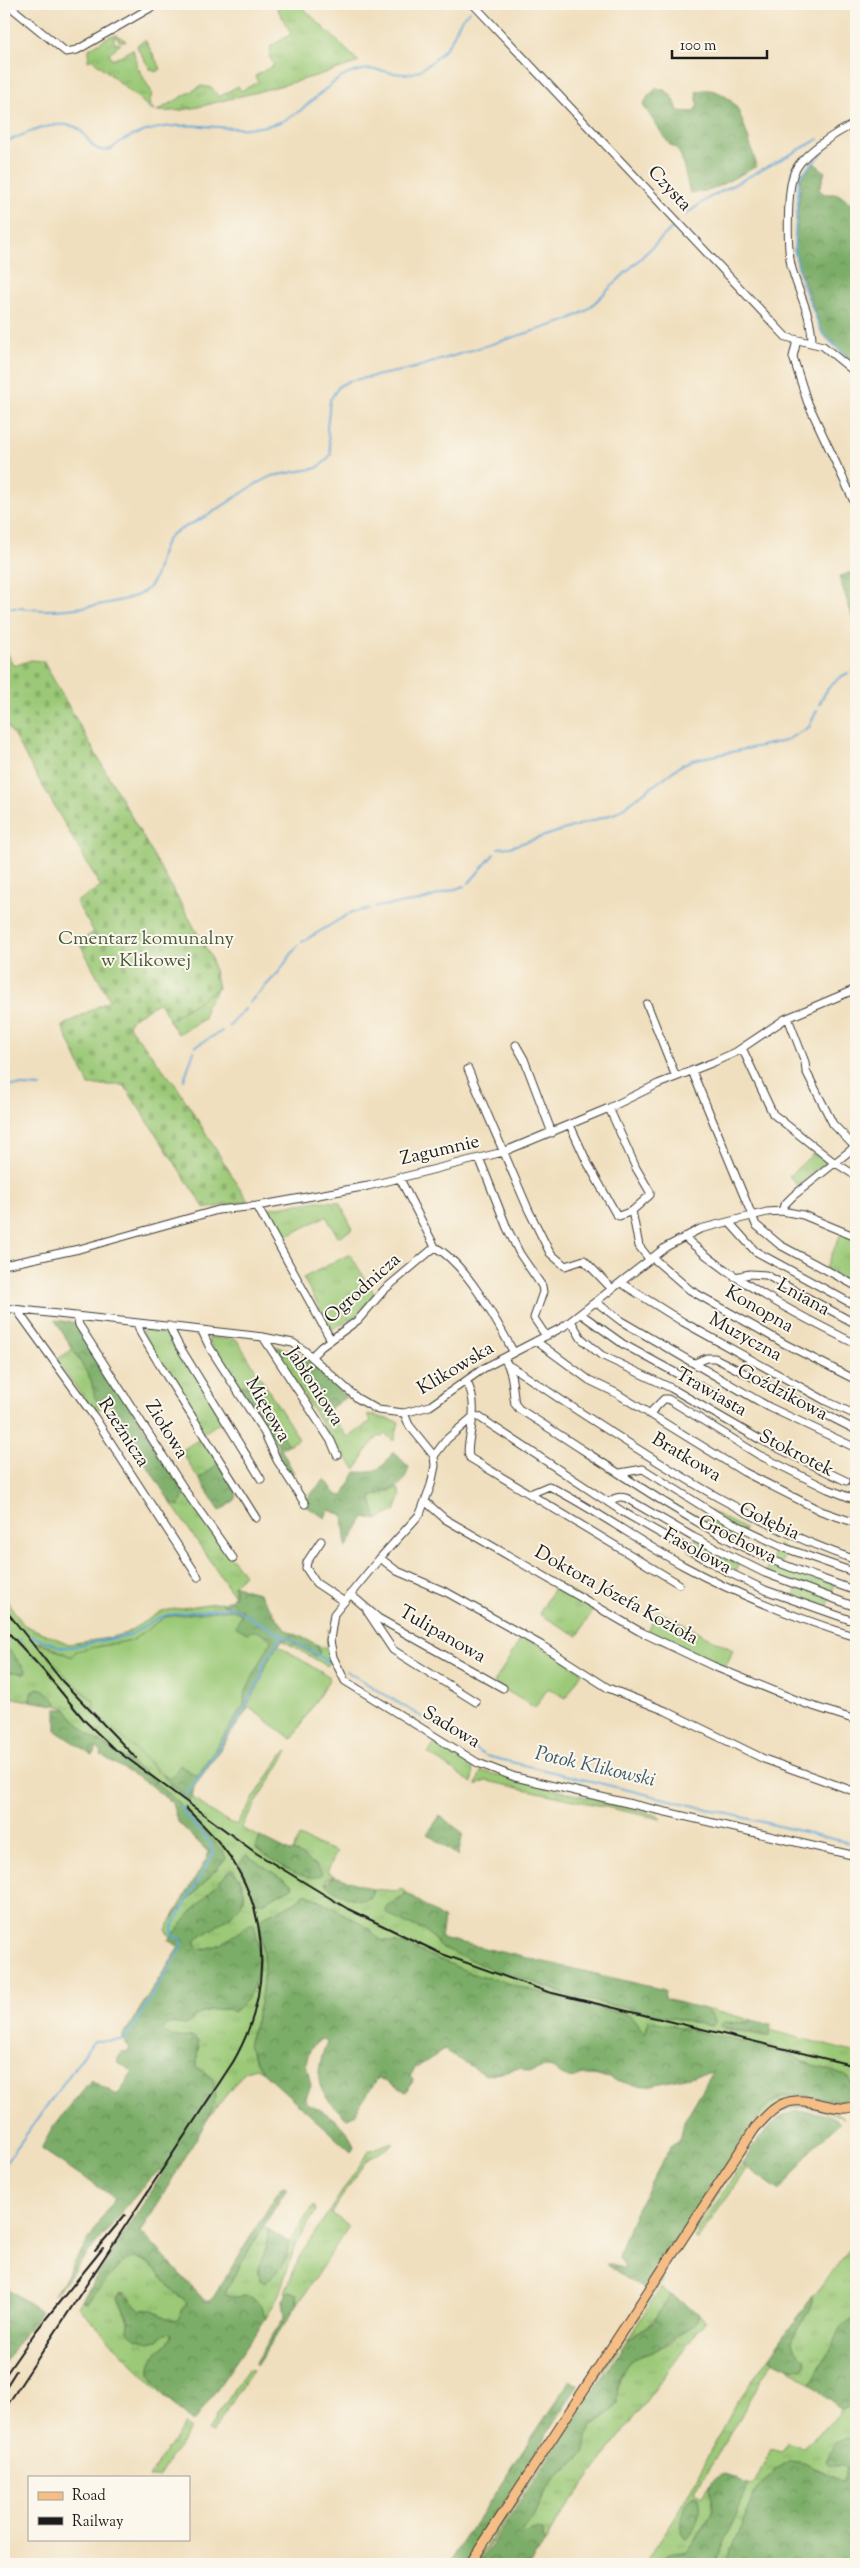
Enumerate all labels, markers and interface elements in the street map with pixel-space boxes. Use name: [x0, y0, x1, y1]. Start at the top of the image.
scale bar: [672, 28, 768, 60]
text: 100 m: [680, 36, 717, 57]
street label: Czysta: [641, 160, 698, 218]
park label: Cmentarz komunalny w Klikowej: [58, 926, 235, 975]
street label: Zagumnie: [398, 1129, 482, 1173]
street label: Ogrodnicza: [319, 1247, 407, 1331]
street label: Lniana: [772, 1272, 835, 1324]
street label: Konopna: [720, 1280, 798, 1341]
street label: Muzyczna: [703, 1307, 787, 1369]
street label: Klikowska: [413, 1335, 500, 1402]
street label: Jabłoniowa: [278, 1341, 350, 1432]
street label: Goździkowa: [732, 1358, 832, 1428]
street label: Trawiasta: [670, 1362, 752, 1424]
street label: Miętowa: [238, 1373, 297, 1448]
street label: Rzeźnicza: [90, 1393, 156, 1473]
street label: Ziołowa: [138, 1396, 195, 1465]
street label: Stokrotek: [754, 1424, 839, 1485]
street label: Bratkowa: [646, 1427, 726, 1490]
street label: Gołębia: [734, 1496, 804, 1548]
street label: Grochowa: [693, 1509, 781, 1572]
street label: Fasolowa: [658, 1522, 736, 1582]
street label: Doktora Józefa Kozioła: [529, 1540, 703, 1652]
street label: Tulipanowa: [394, 1599, 491, 1671]
street label: Sadowa: [417, 1700, 485, 1756]
water label: Potok Klikowski: [532, 1740, 658, 1796]
legend: [28, 2476, 190, 2540]
text: Road: [72, 2486, 106, 2507]
text: Railway: [72, 2512, 124, 2533]

